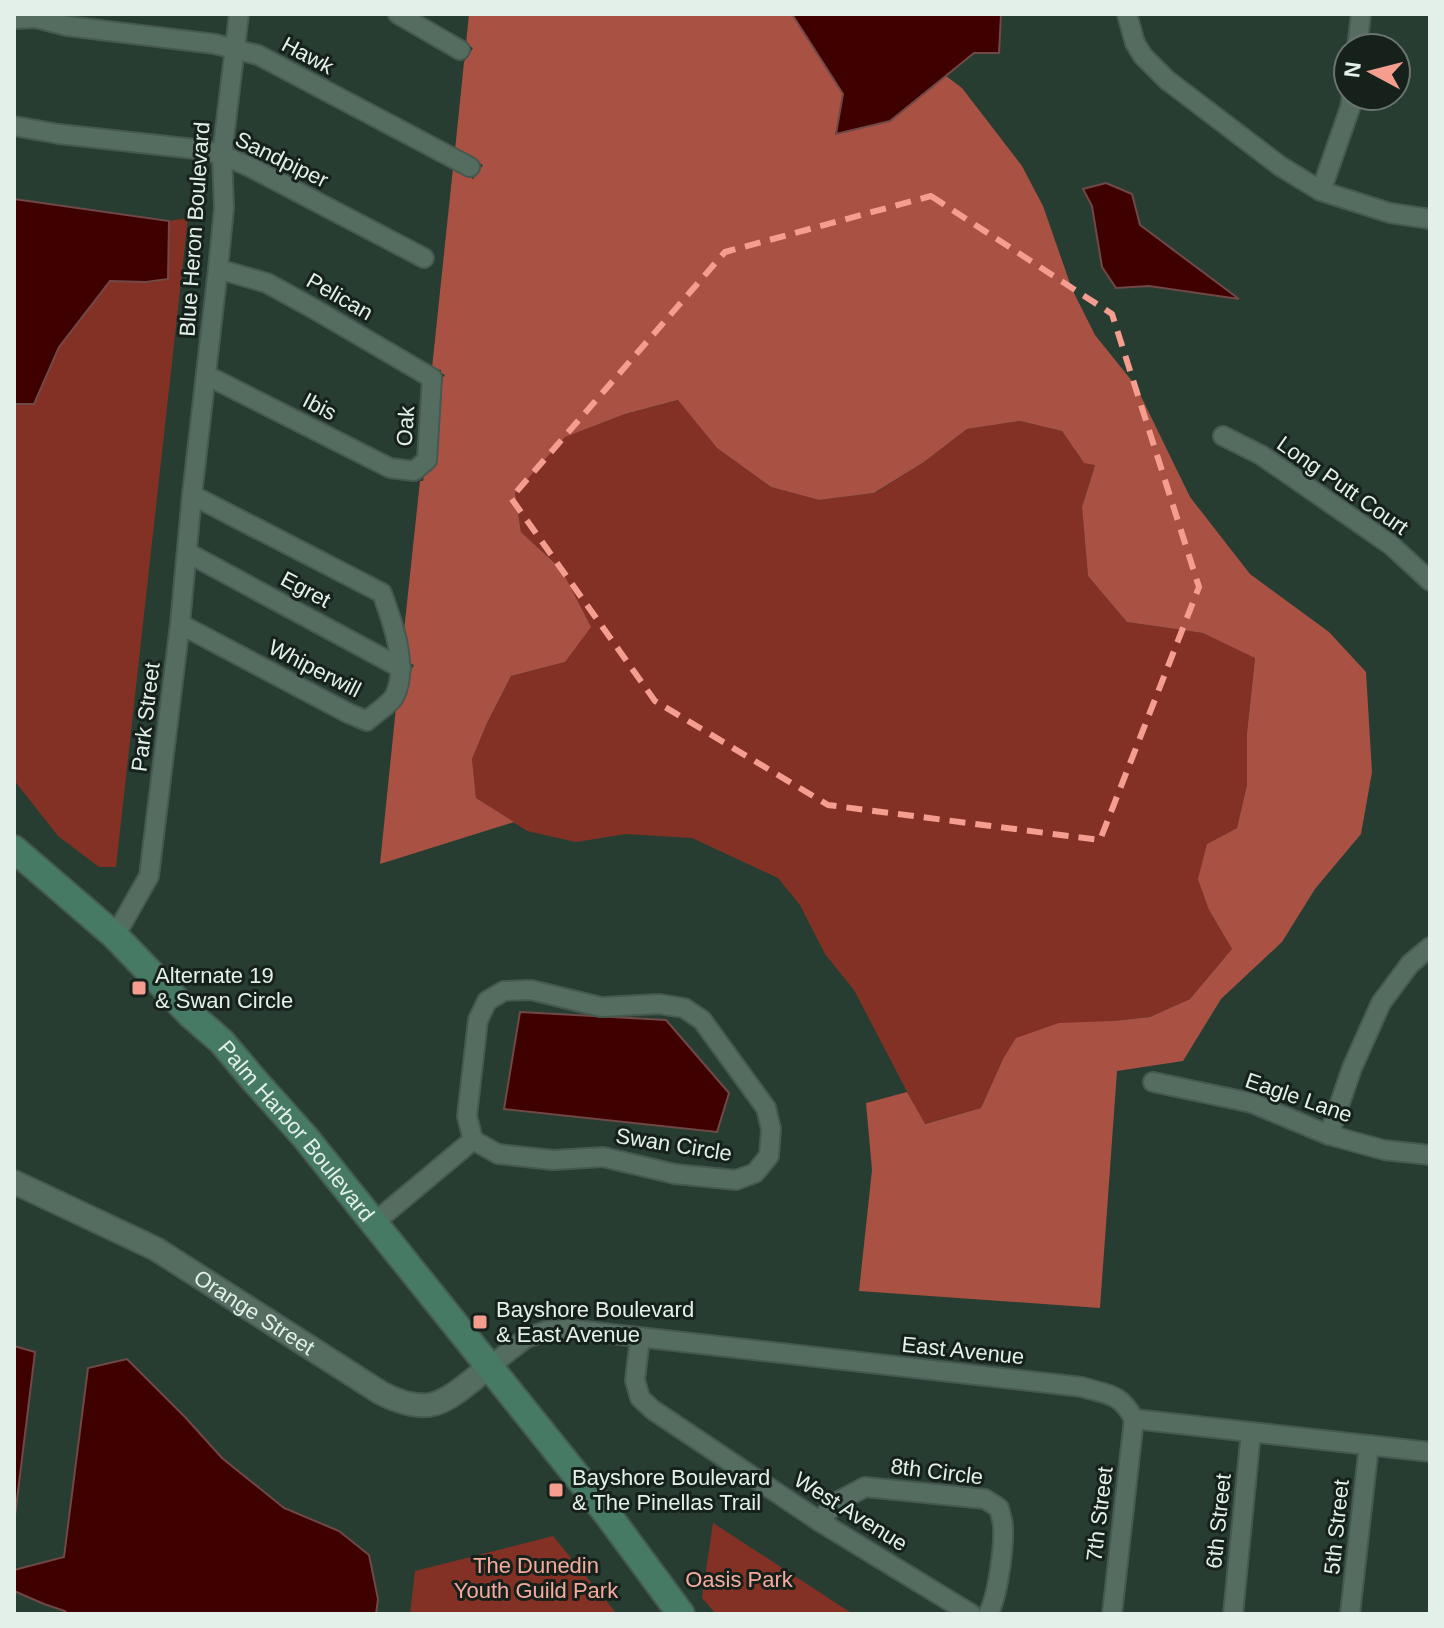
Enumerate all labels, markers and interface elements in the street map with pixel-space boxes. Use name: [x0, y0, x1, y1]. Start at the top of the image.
street label: Hawk: [278, 31, 339, 80]
north arrow: [1332, 32, 1412, 112]
text: N: [1339, 60, 1366, 79]
street label: Blue Heron Boulevard: [175, 121, 214, 337]
street label: Sandpiper: [231, 126, 332, 193]
street label: Pelican: [302, 268, 377, 325]
street label: Ibis: [299, 388, 341, 425]
street label: Oak: [392, 404, 419, 447]
street label: Long Putt Court: [1272, 431, 1413, 540]
street label: Egret: [277, 566, 335, 613]
street label: Whiperwill: [264, 635, 365, 702]
street label: Park Street: [126, 661, 165, 773]
place label: Alternate 19 & Swan Circle: [155, 963, 293, 1013]
marker: Alternate 19 & Swan Circle: [130, 979, 148, 997]
street label: Palm Harbor Boulevard: [213, 1035, 380, 1226]
street label: Eagle Lane: [1242, 1068, 1356, 1127]
street label: Swan Circle: [614, 1123, 734, 1166]
street label: Orange Street: [189, 1265, 319, 1360]
place label: Bayshore Boulevard & East Avenue: [496, 1297, 694, 1347]
marker: Bayshore Boulevard & East Avenue: [471, 1313, 489, 1331]
street label: East Avenue: [900, 1332, 1025, 1369]
street label: 8th Circle: [889, 1453, 985, 1490]
place label: Bayshore Boulevard & The Pinellas Trail: [572, 1465, 770, 1515]
street label: 7th Street: [1081, 1465, 1118, 1563]
street label: West Avenue: [789, 1467, 912, 1556]
street label: 6th Street: [1201, 1472, 1236, 1570]
street label: 5th Street: [1319, 1478, 1354, 1576]
marker: Bayshore Boulevard & The Pinellas Trail: [547, 1481, 565, 1499]
park label: The Dunedin Youth Guild Park: [454, 1553, 619, 1603]
park label: Oasis Park: [685, 1567, 794, 1592]

